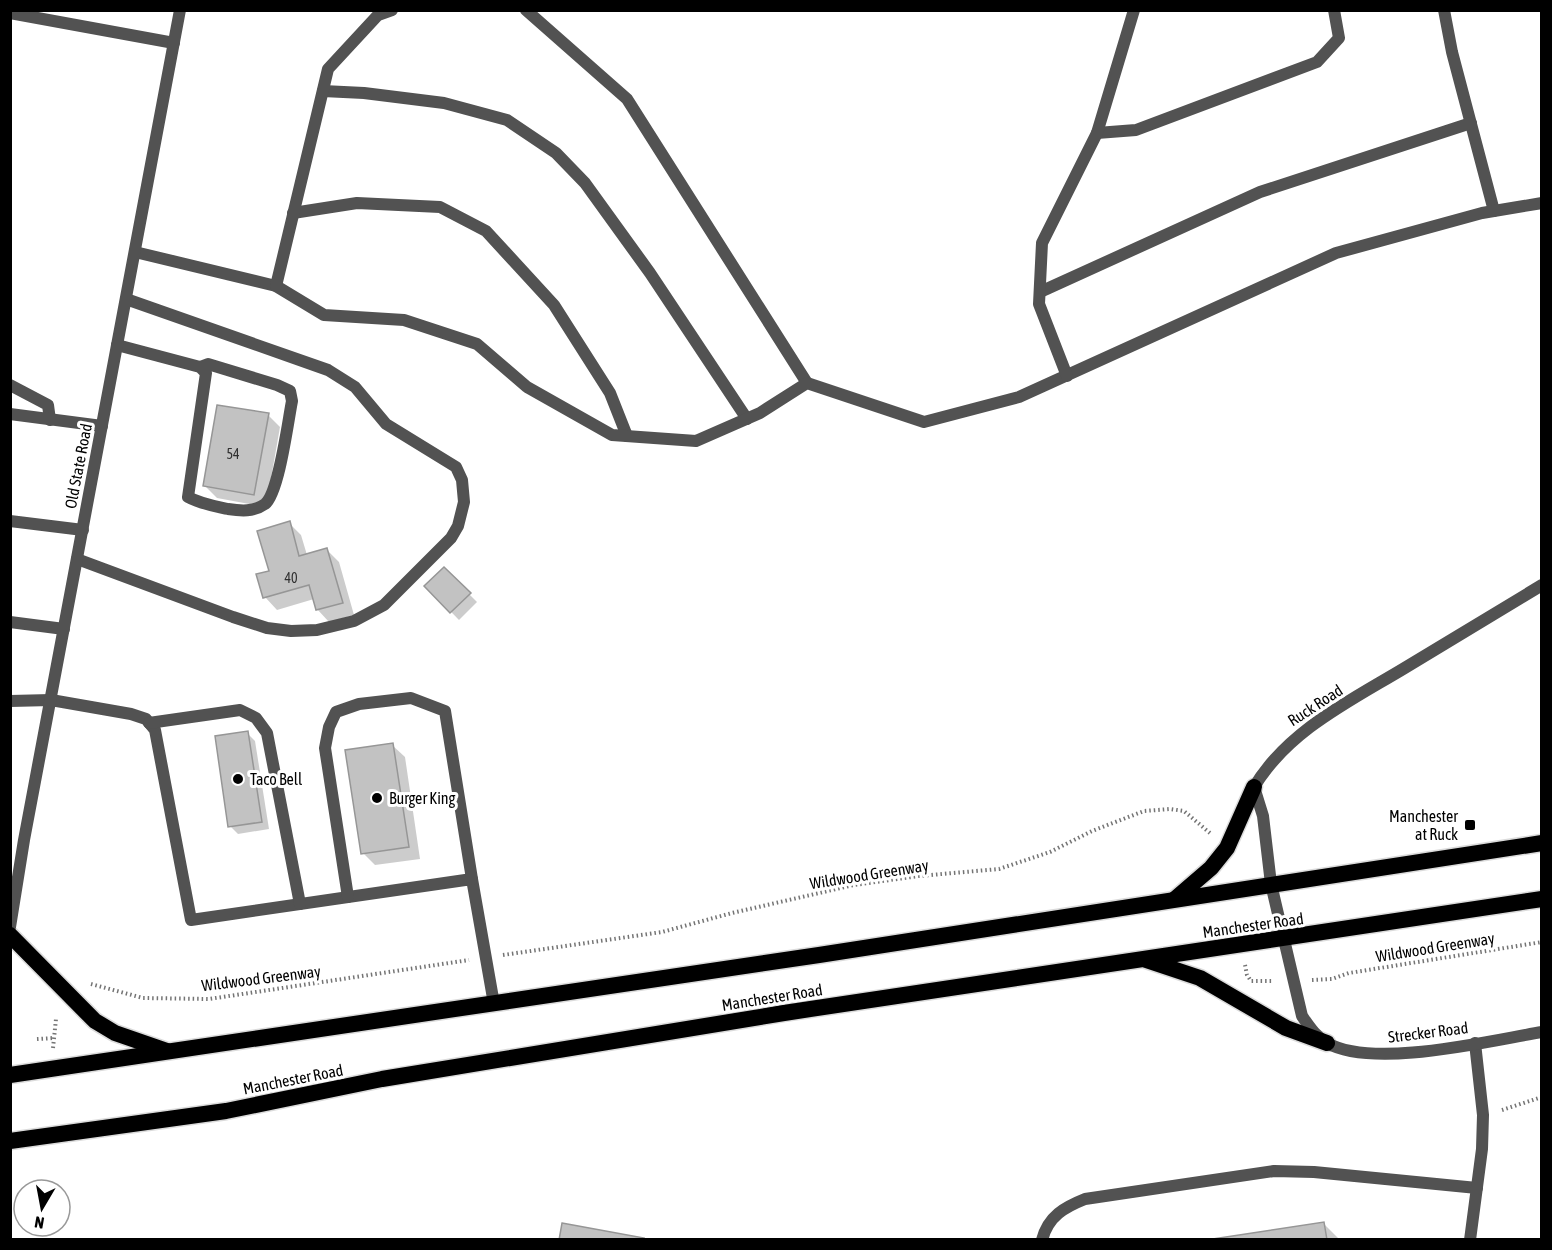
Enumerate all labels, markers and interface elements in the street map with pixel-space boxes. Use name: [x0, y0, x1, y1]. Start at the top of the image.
street label: Old State Road: [61, 422, 95, 510]
house number: 54: [226, 446, 240, 462]
house number: 40: [284, 570, 298, 586]
street label: Ruck Road: [1284, 681, 1346, 729]
place label: Taco Bell: [250, 770, 303, 788]
marker: Taco Bell: [231, 772, 245, 786]
place label: Burger King: [389, 789, 456, 808]
marker: Burger King: [370, 791, 384, 805]
place label: Manchester at Ruck: [1389, 807, 1458, 843]
marker: Manchester at Ruck: [1463, 818, 1477, 832]
street label: Wildwood Greenway: [808, 856, 930, 893]
street label: Manchester Road: [1201, 909, 1305, 941]
street label: Wildwood Greenway: [1374, 929, 1496, 966]
street label: Wildwood Greenway: [200, 962, 322, 995]
street label: Manchester Road: [720, 980, 824, 1014]
street label: Strecker Road: [1387, 1018, 1469, 1046]
street label: Manchester Road: [241, 1060, 345, 1098]
north arrow: [12, 1178, 72, 1238]
text: N: [33, 1213, 46, 1232]

